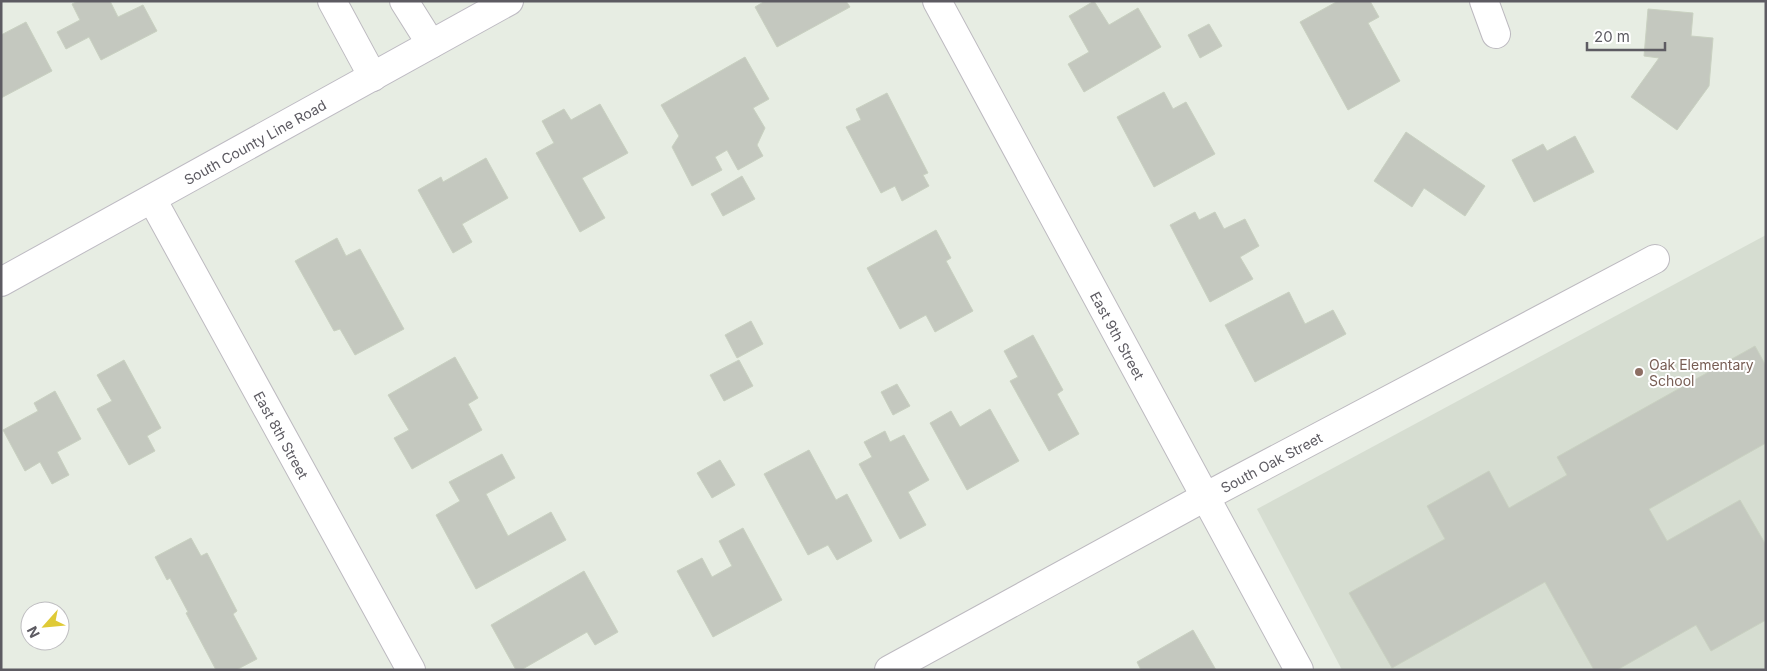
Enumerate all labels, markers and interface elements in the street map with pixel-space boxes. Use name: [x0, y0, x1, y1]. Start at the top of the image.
scale bar: [1587, 20, 1664, 52]
text: 20 m: [1594, 27, 1630, 46]
street label: South County Line Road: [181, 96, 329, 188]
street label: East 9th Street: [1087, 288, 1149, 382]
place label: Oak Elementary School: [1649, 356, 1754, 389]
marker: Oak Elementary School: [1633, 366, 1645, 378]
street label: East 8th Street: [251, 388, 313, 482]
street label: South Oak Street: [1217, 428, 1325, 496]
north arrow: [20, 601, 70, 651]
text: N: [23, 624, 43, 641]

